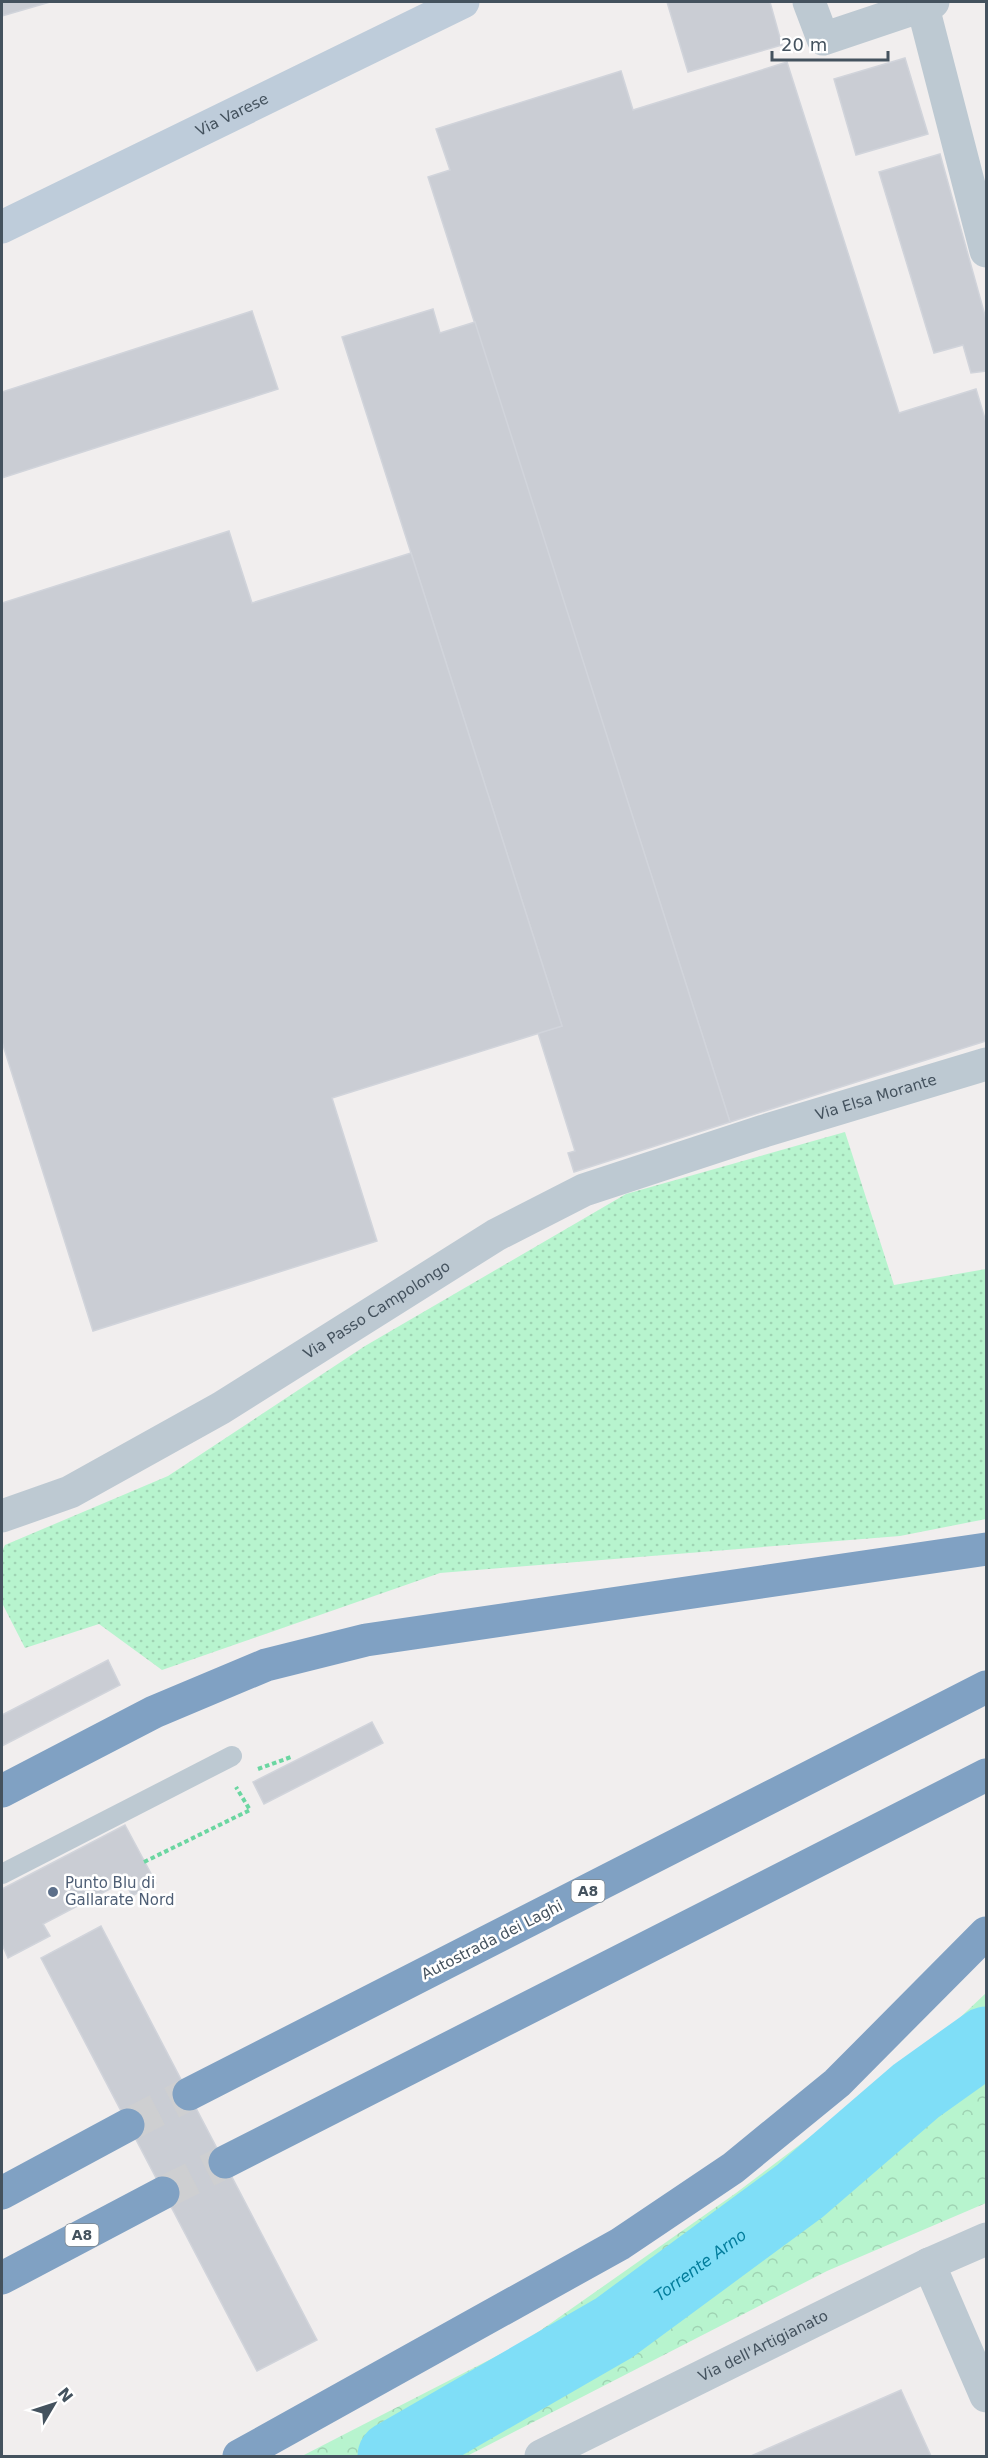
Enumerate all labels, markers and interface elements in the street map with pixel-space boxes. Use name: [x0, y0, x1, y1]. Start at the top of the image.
scale bar: [772, 24, 888, 62]
text: 20 m: [781, 34, 827, 55]
street label: Via Varese: [193, 89, 271, 140]
street label: Via Elsa Morante: [813, 1070, 939, 1124]
street label: Via Passo Campolongo: [300, 1257, 454, 1363]
place label: Punto Blu di Gallarate Nord: [65, 1874, 174, 1909]
road number: A8: [572, 1880, 604, 1902]
marker: Punto Blu di Gallarate Nord: [46, 1885, 60, 1899]
street label: Autostrada dei Laghi: [419, 1897, 565, 1983]
road number: A8: [66, 2224, 98, 2246]
water label: Torrente Arno: [650, 2224, 750, 2305]
street label: Via dell'Artigianato: [695, 2306, 831, 2386]
north arrow: [24, 2374, 84, 2434]
text: N: [54, 2384, 77, 2406]

